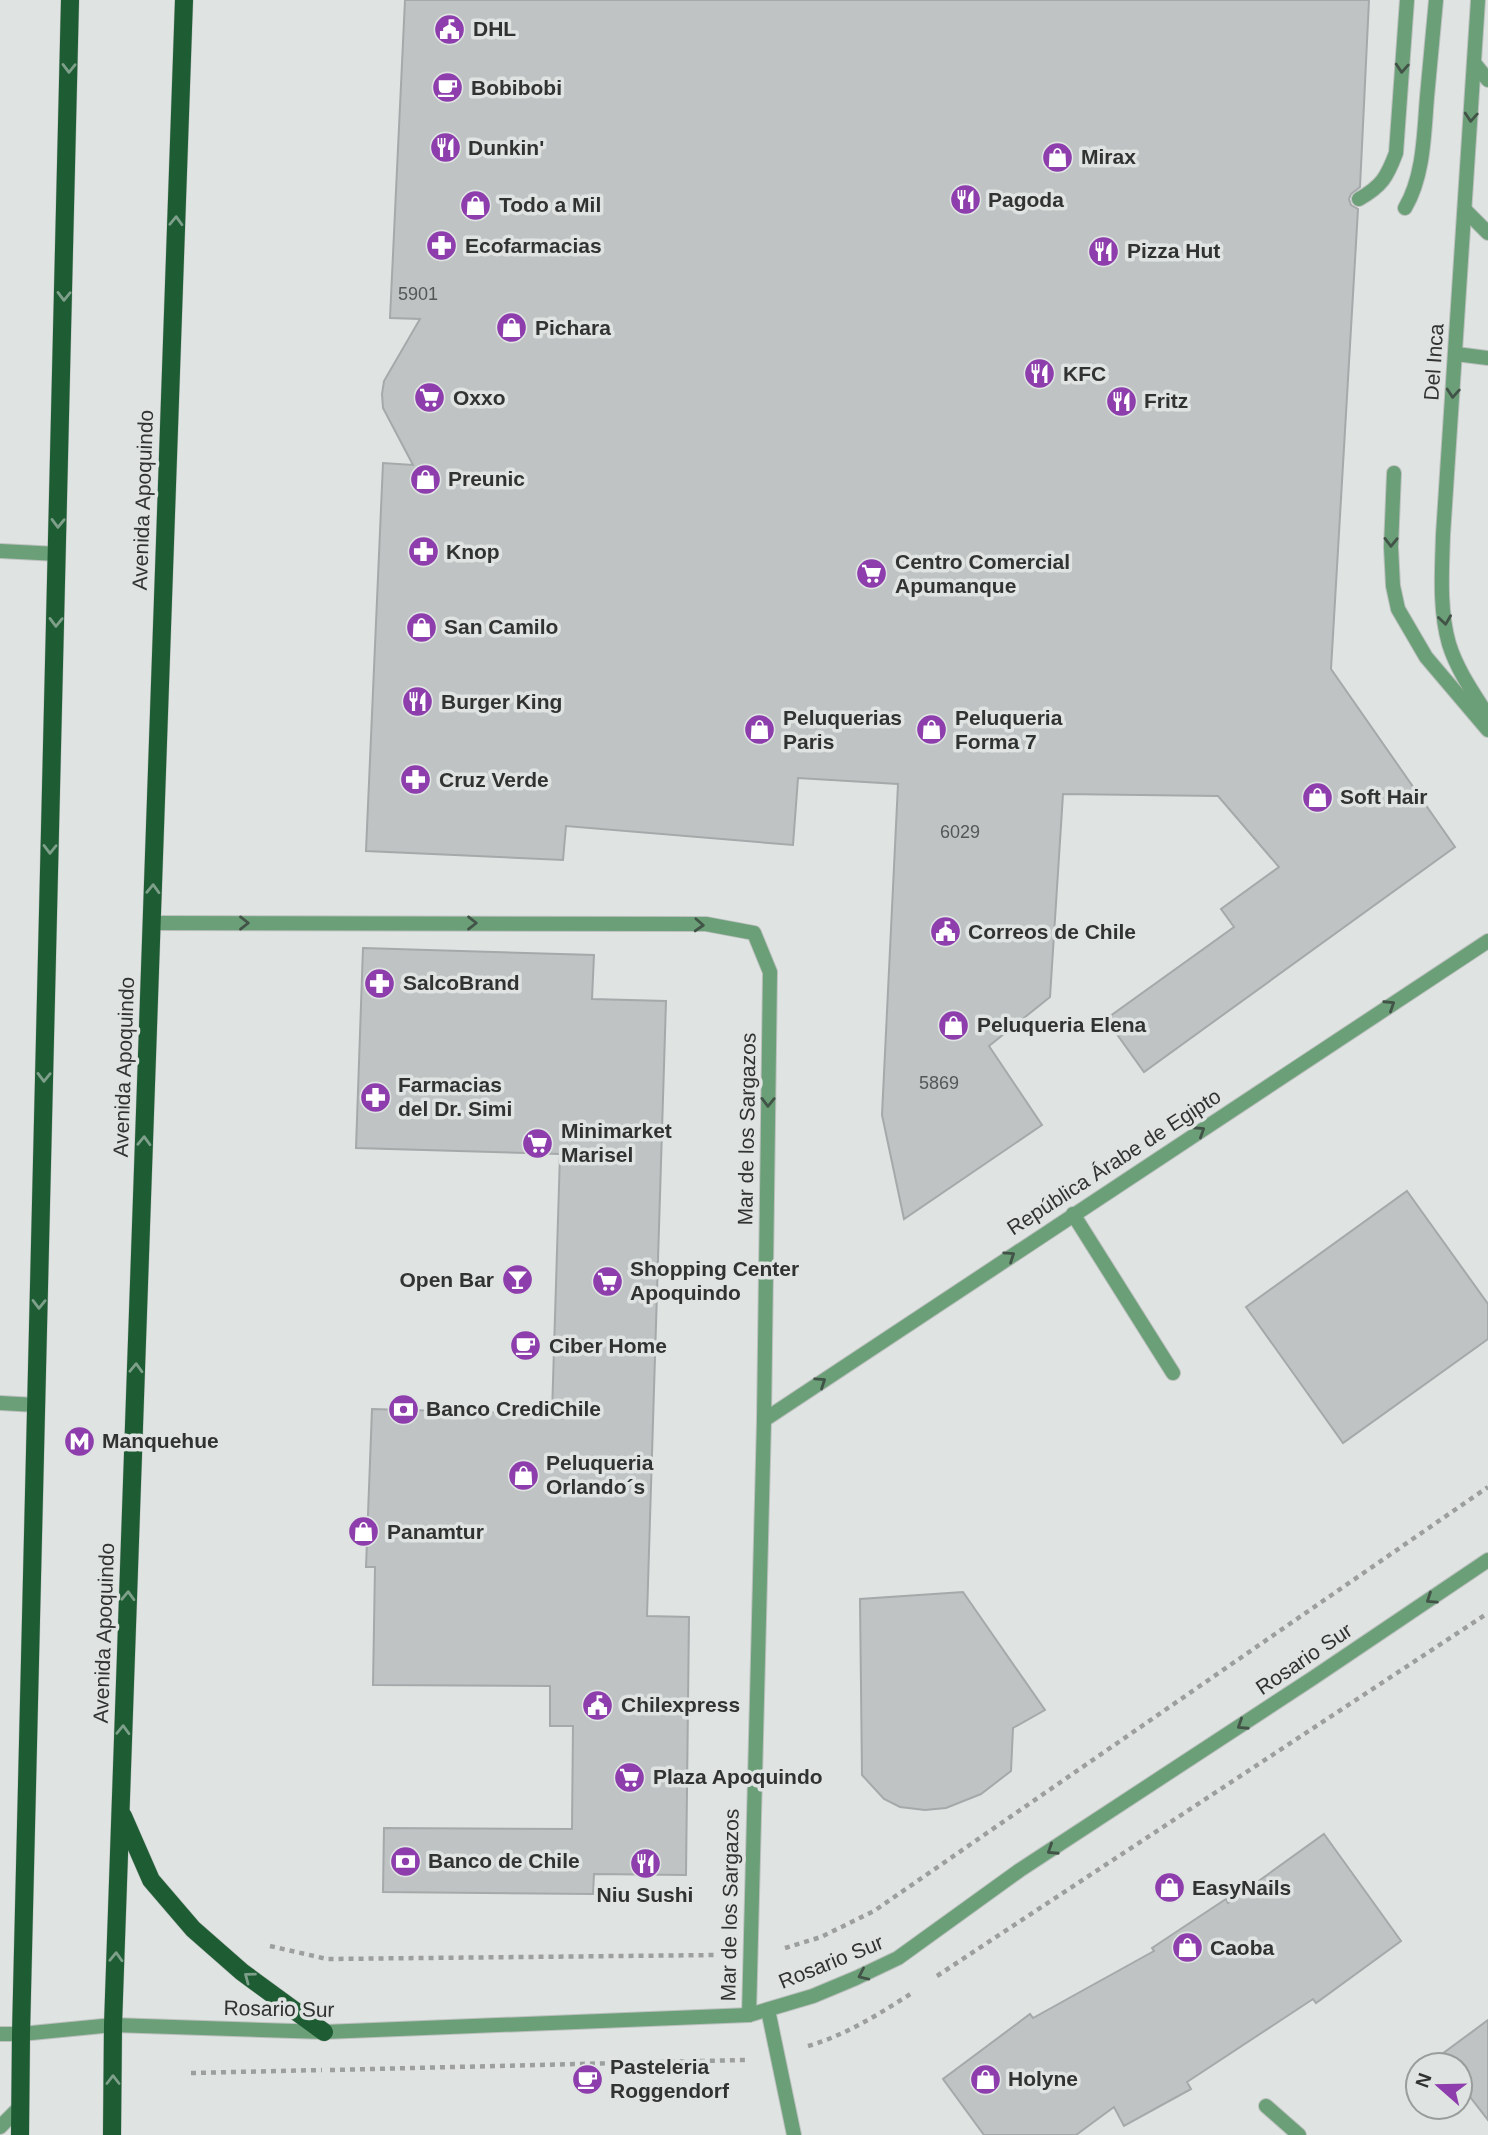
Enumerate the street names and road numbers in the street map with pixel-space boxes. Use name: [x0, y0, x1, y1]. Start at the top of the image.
street label: Del Inca: [1419, 322, 1448, 401]
street label: Avenida Apoquindo: [128, 409, 157, 591]
street label: Avenida Apoquindo: [109, 976, 138, 1158]
street label: Mar de los Sargazos: [733, 1033, 760, 1225]
street label: República Árabe de Egipto: [1003, 1084, 1225, 1239]
street label: Avenida Apoquindo: [89, 1542, 118, 1724]
street label: Rosario Sur: [1251, 1618, 1356, 1699]
street label: Mar de los Sargazos: [716, 1809, 743, 2001]
street label: Rosario Sur: [775, 1930, 887, 1993]
street label: Rosario Sur: [223, 1996, 335, 2021]

